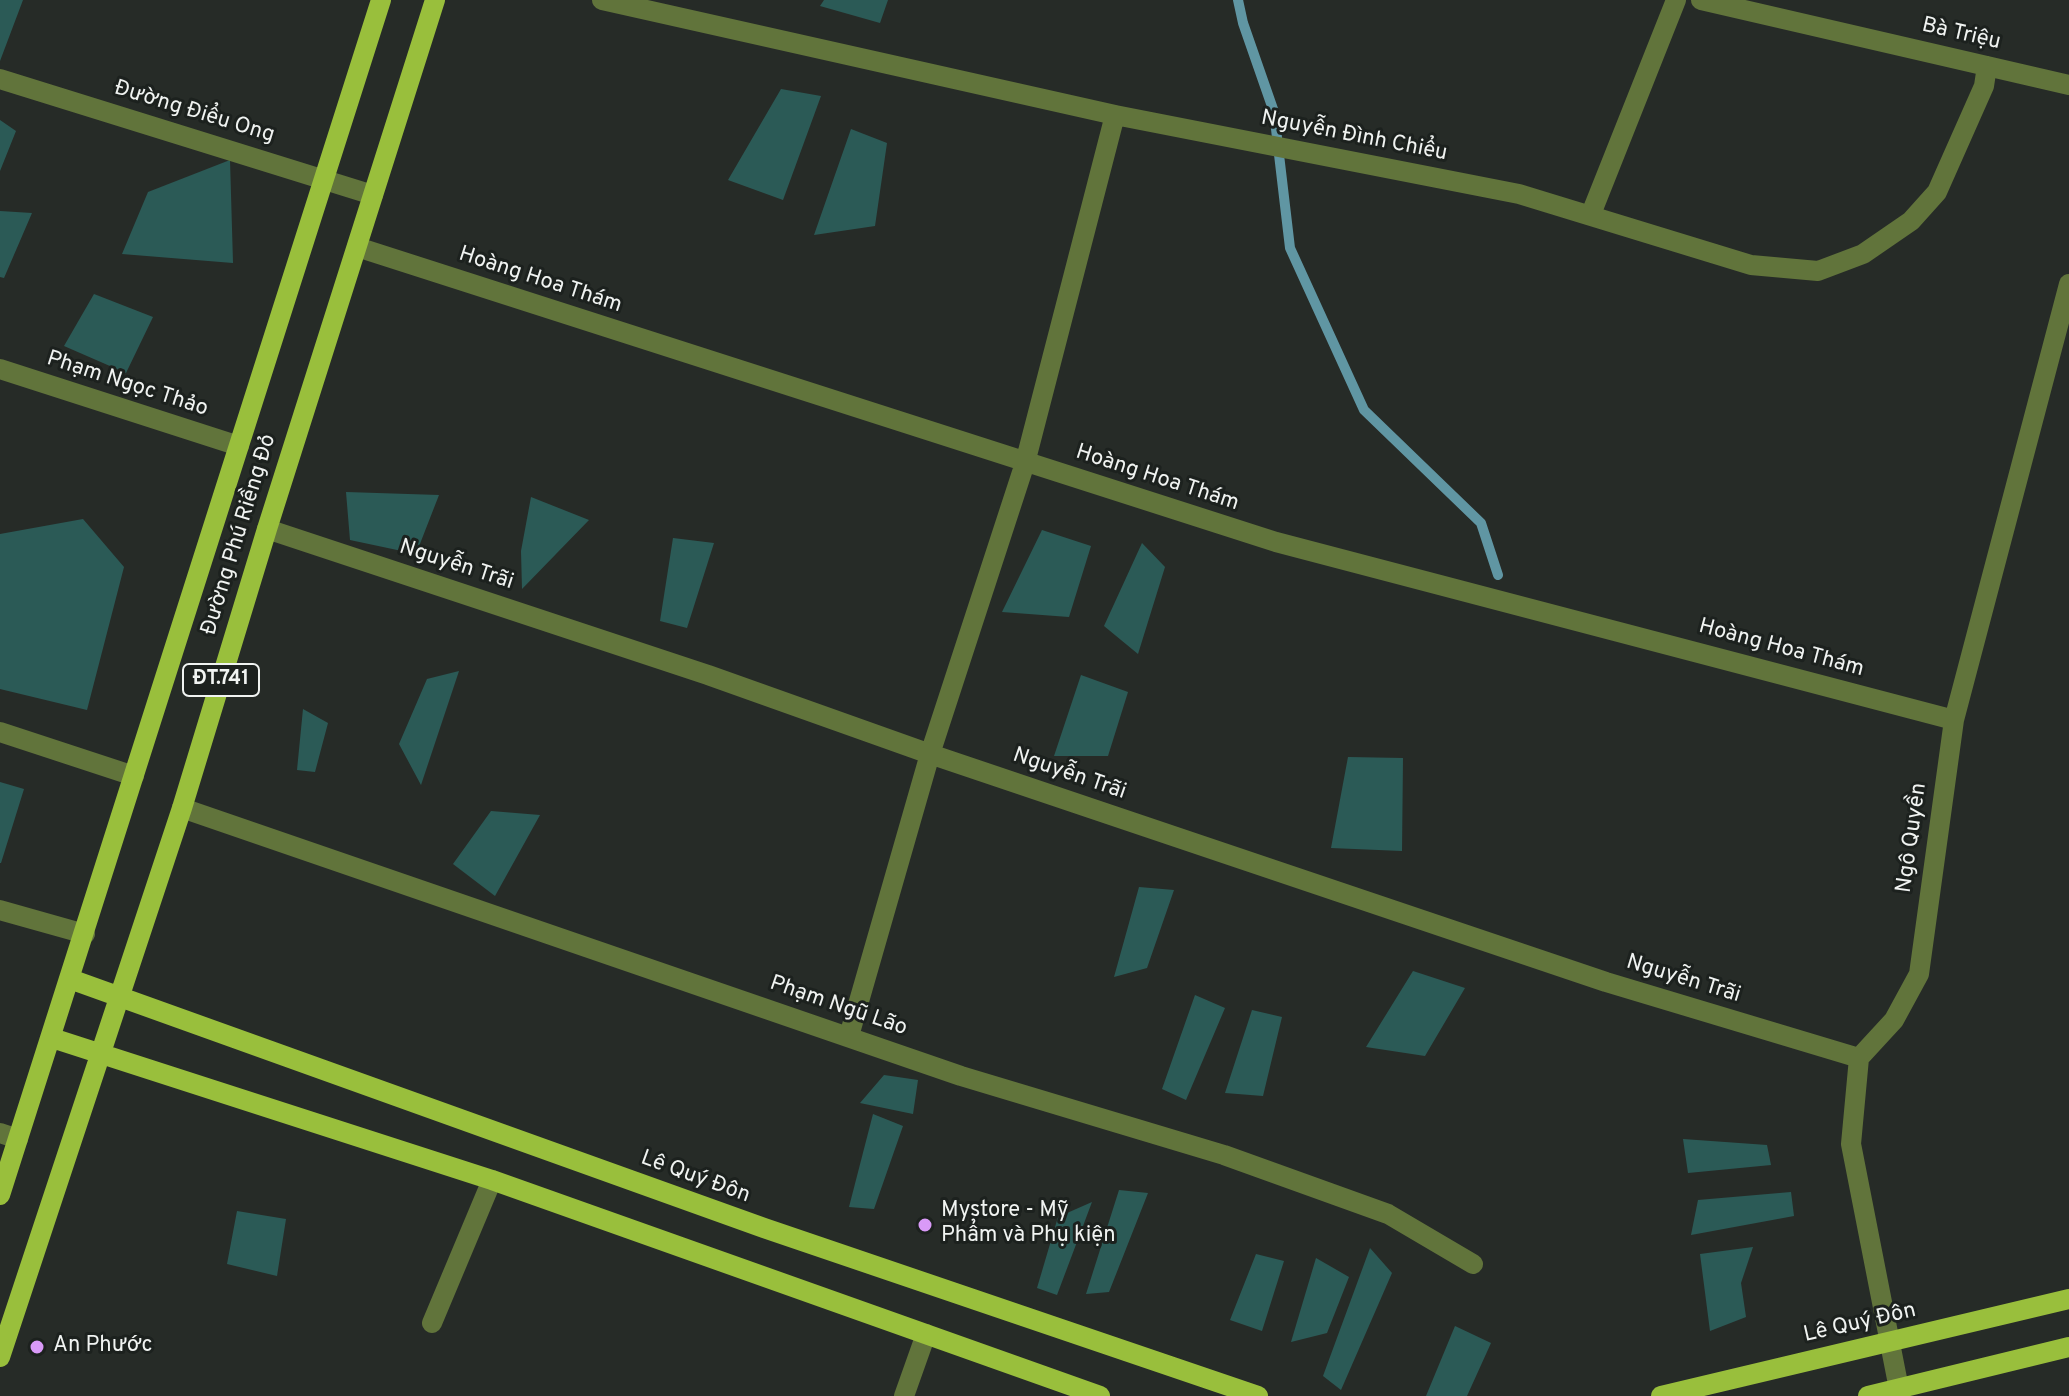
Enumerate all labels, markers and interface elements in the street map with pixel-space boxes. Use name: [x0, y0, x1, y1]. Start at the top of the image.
street label: Bà Triệu: [1919, 13, 2003, 57]
street label: Đường Điểu Ong: [111, 76, 277, 150]
street label: Nguyễn Đình Chiểu: [1259, 106, 1449, 168]
street label: Hoàng Hoa Thám: [455, 242, 625, 320]
street label: Phạm Ngọc Thảo: [43, 346, 211, 424]
street label: Đường Phú Riềng Đỏ: [197, 431, 283, 639]
street label: Hoàng Hoa Thám: [1072, 440, 1242, 518]
street label: Nguyễn Trãi: [396, 535, 516, 597]
street label: Hoàng Hoa Thám: [1695, 614, 1867, 684]
road number: ĐT.741: [183, 664, 259, 696]
street label: Nguyễn Trãi: [1009, 743, 1129, 807]
street label: Ngô Quyền: [1892, 781, 1934, 895]
street label: Nguyễn Trãi: [1623, 950, 1743, 1010]
street label: Phạm Ngũ Lão: [766, 971, 910, 1043]
street label: Lê Quý Đôn: [637, 1146, 753, 1210]
place label: Mystore - Mỹ Phẩm và Phụ kiện: [941, 1199, 1116, 1250]
marker: Mystore - Mỹ Phẩm và Phụ kiện: [916, 1216, 934, 1234]
street label: Lê Quý Đôn: [1801, 1298, 1919, 1350]
place label: An Phước: [53, 1334, 153, 1360]
marker: An Phước: [28, 1338, 46, 1356]

